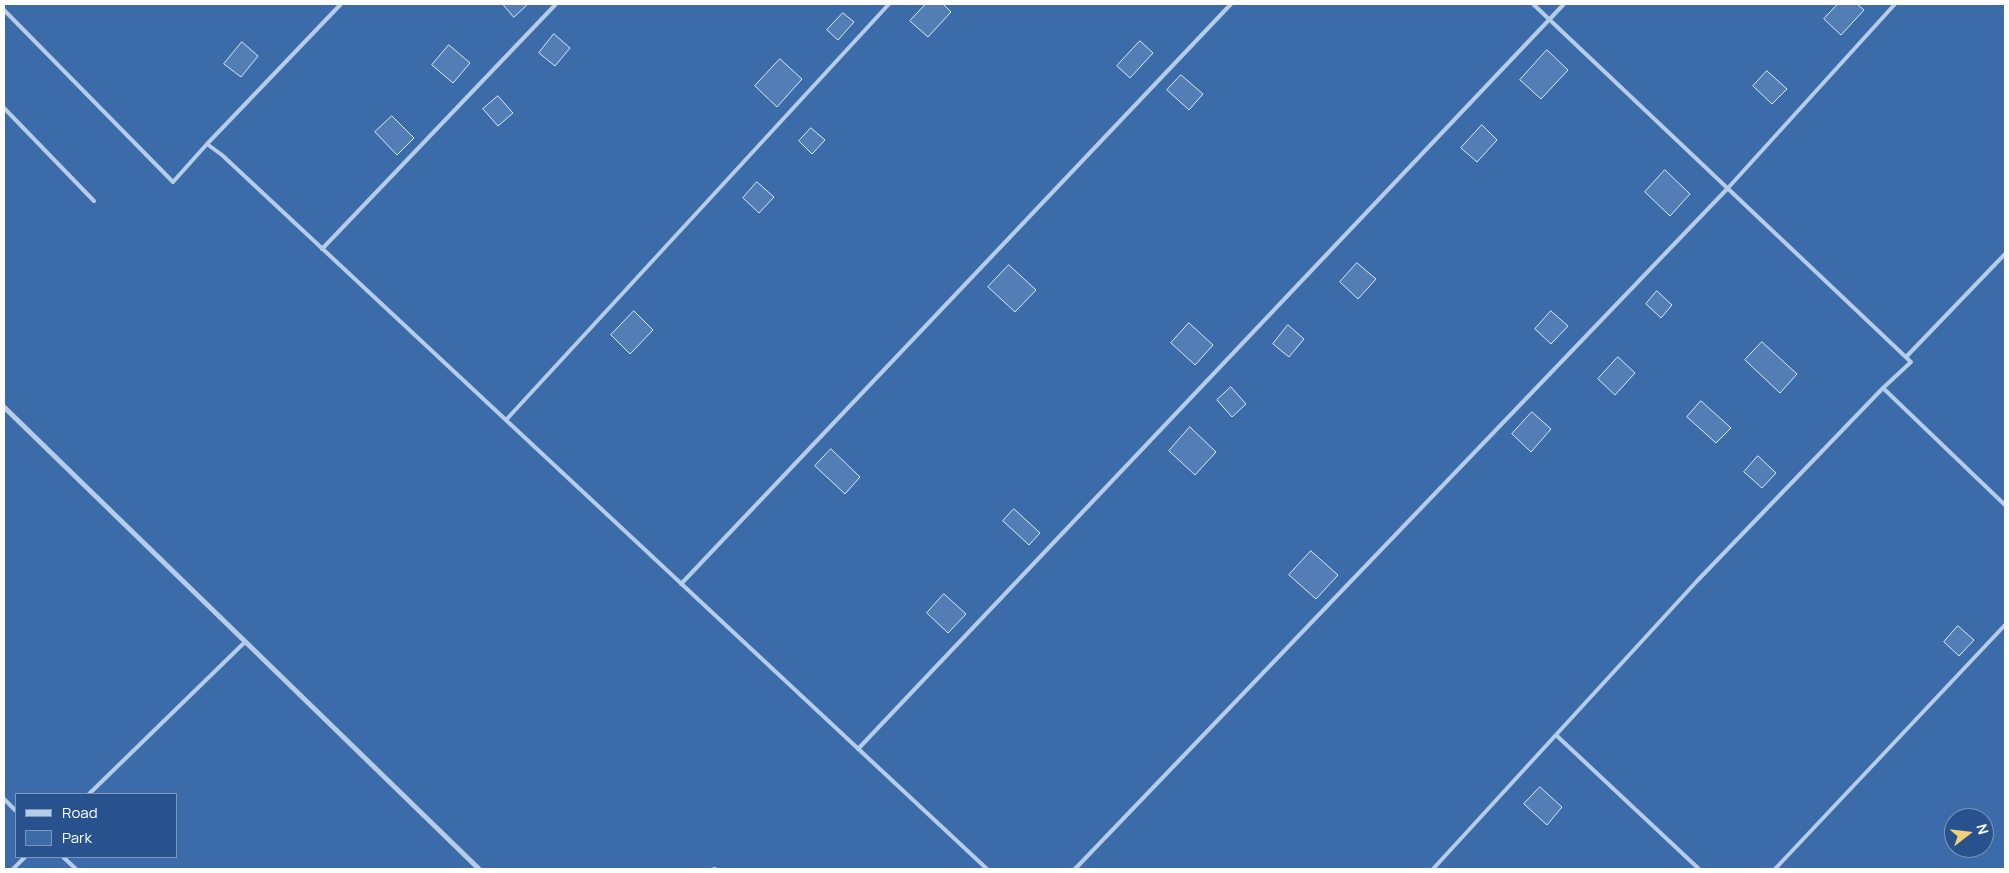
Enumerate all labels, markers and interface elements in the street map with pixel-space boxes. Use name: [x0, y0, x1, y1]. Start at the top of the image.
legend: [15, 793, 178, 858]
text: Road: [62, 802, 98, 823]
north arrow: [1944, 808, 1994, 858]
text: N: [1972, 822, 1993, 836]
text: Park: [62, 827, 92, 848]

